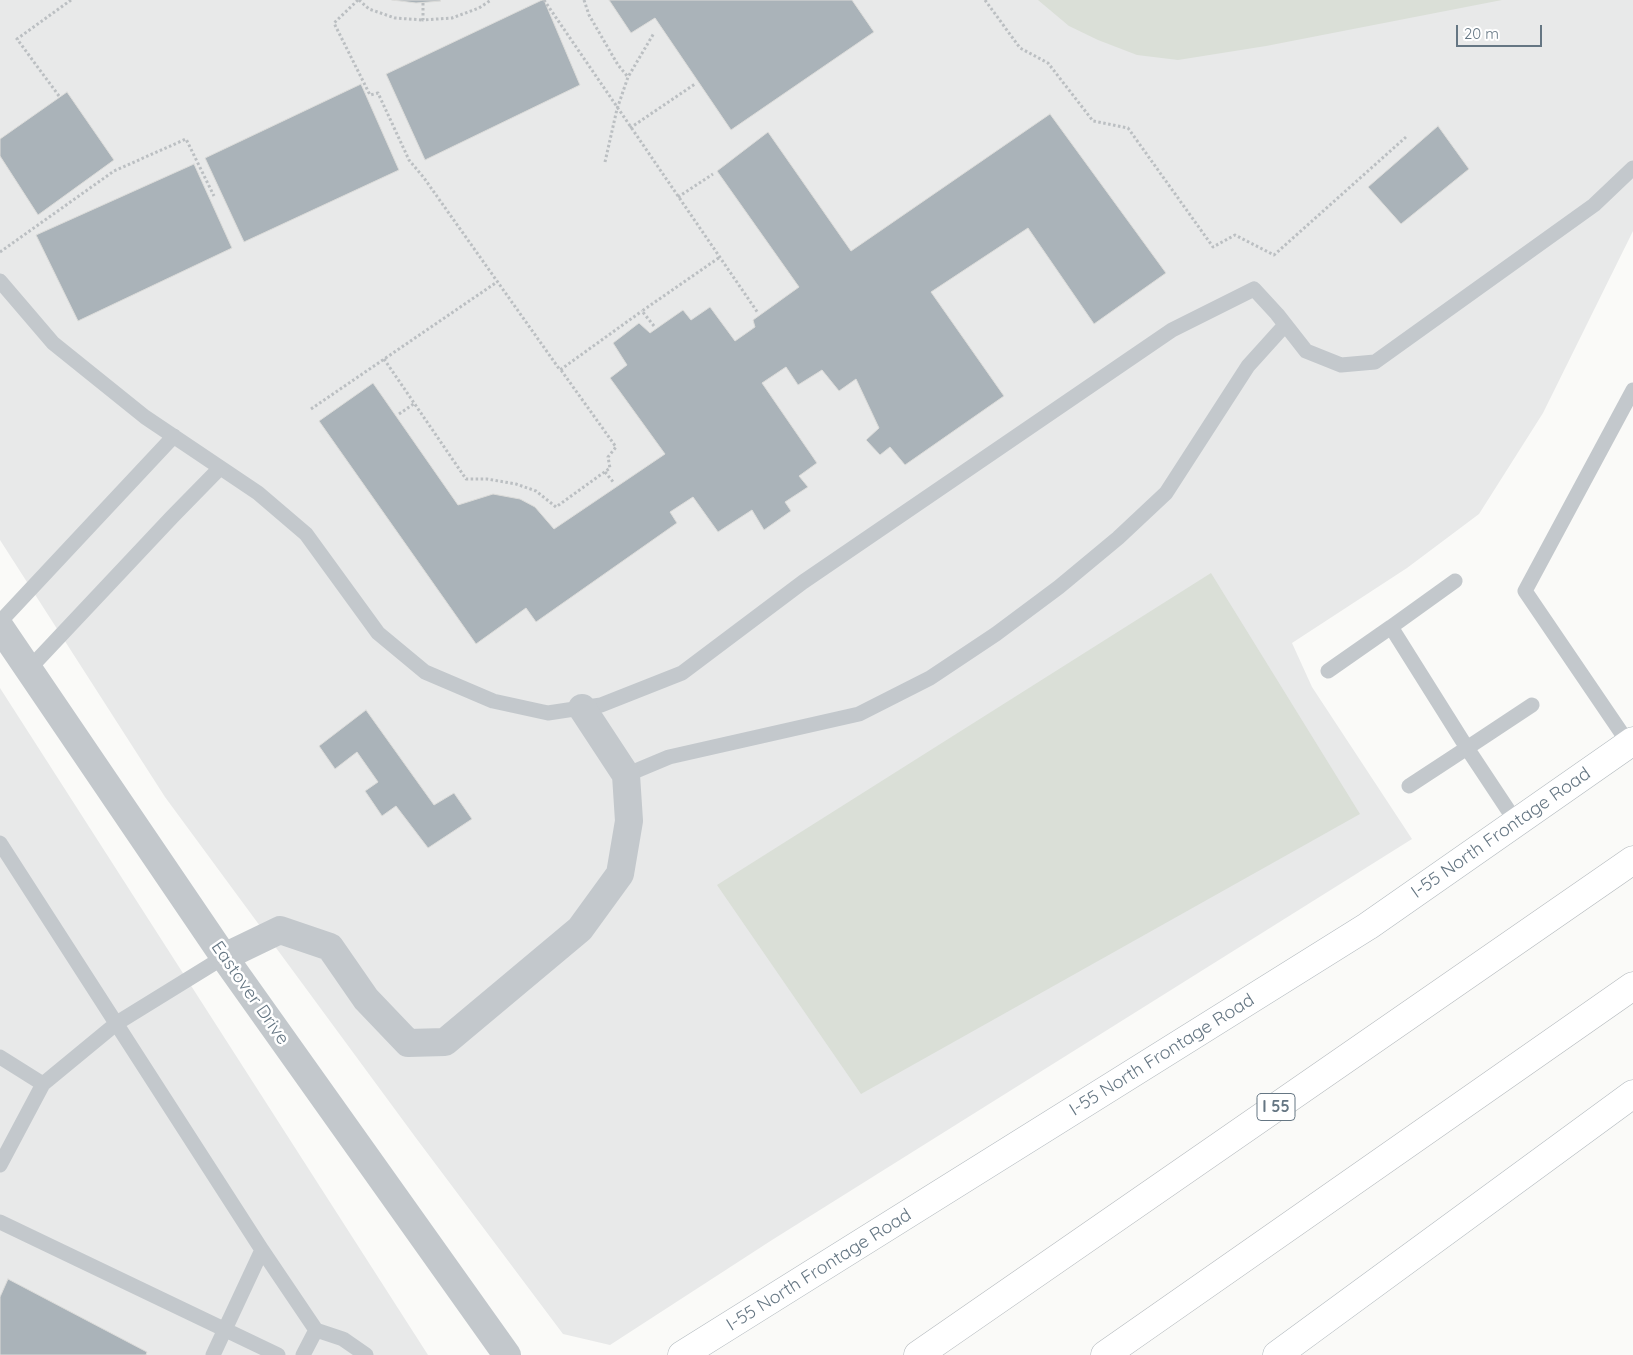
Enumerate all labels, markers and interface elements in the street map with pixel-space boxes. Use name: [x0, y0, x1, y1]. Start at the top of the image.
scale bar: [1458, 15, 1544, 47]
text: 20 m: [1464, 24, 1499, 43]
street label: I-55 North Frontage Road: [1407, 763, 1595, 903]
street label: Eastover Drive: [206, 937, 294, 1049]
street label: I-55 North Frontage Road: [1066, 989, 1258, 1121]
road number: I 55: [1257, 1094, 1295, 1120]
street label: I-55 North Frontage Road: [723, 1204, 915, 1336]

